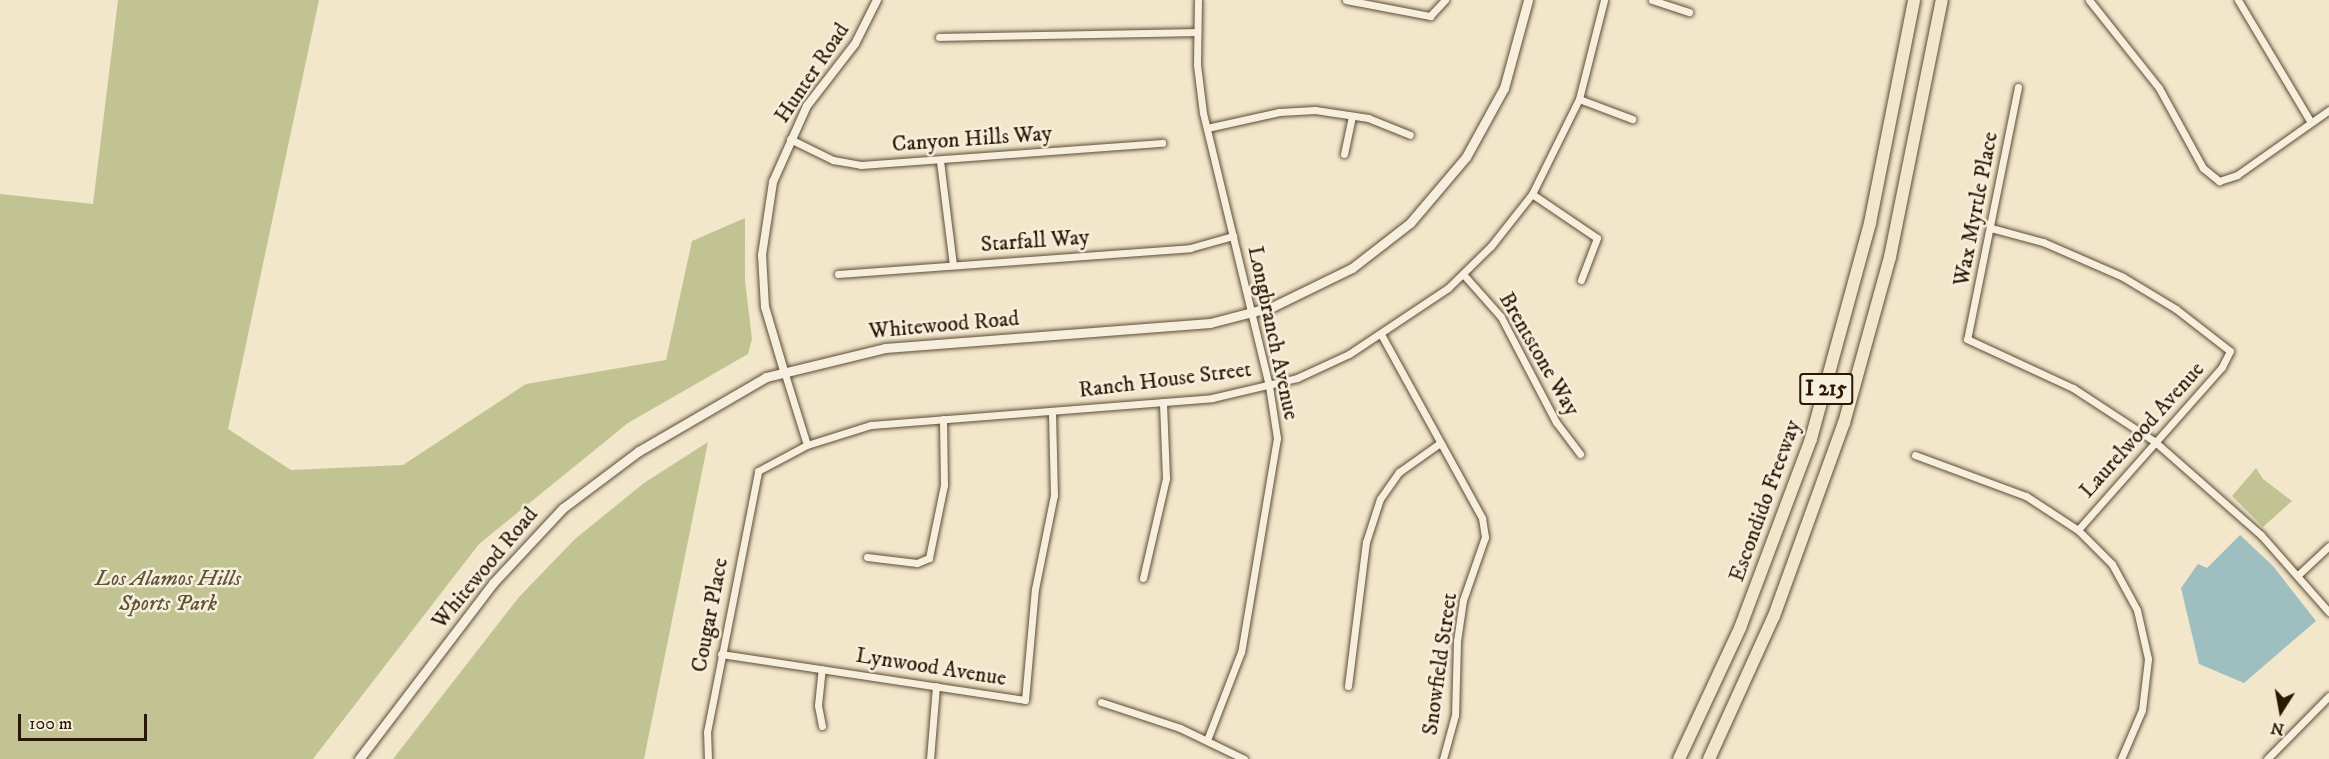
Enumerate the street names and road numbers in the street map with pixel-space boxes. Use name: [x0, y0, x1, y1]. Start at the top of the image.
street label: Hunter Road: [769, 18, 855, 128]
street label: Canyon Hills Way: [891, 120, 1053, 158]
street label: Wax Myrtle Place: [1948, 130, 2004, 288]
street label: Starfall Way: [980, 224, 1090, 258]
street label: Longbranch Avenue: [1242, 244, 1304, 422]
street label: Brentstone Way: [1493, 287, 1585, 421]
street label: Whitewood Road: [868, 305, 1020, 345]
street label: Ranch House Street: [1077, 356, 1253, 404]
street label: Laurelwood Avenue: [2074, 356, 2210, 504]
road number: I 215: [1799, 371, 1853, 407]
street label: Escondido Freeway: [1724, 417, 1806, 585]
street label: Whitewood Road: [426, 502, 544, 634]
street label: Cougar Place: [686, 555, 734, 675]
street label: Snowfield Street: [1417, 591, 1463, 737]
street label: Lynwood Avenue: [854, 642, 1008, 692]

